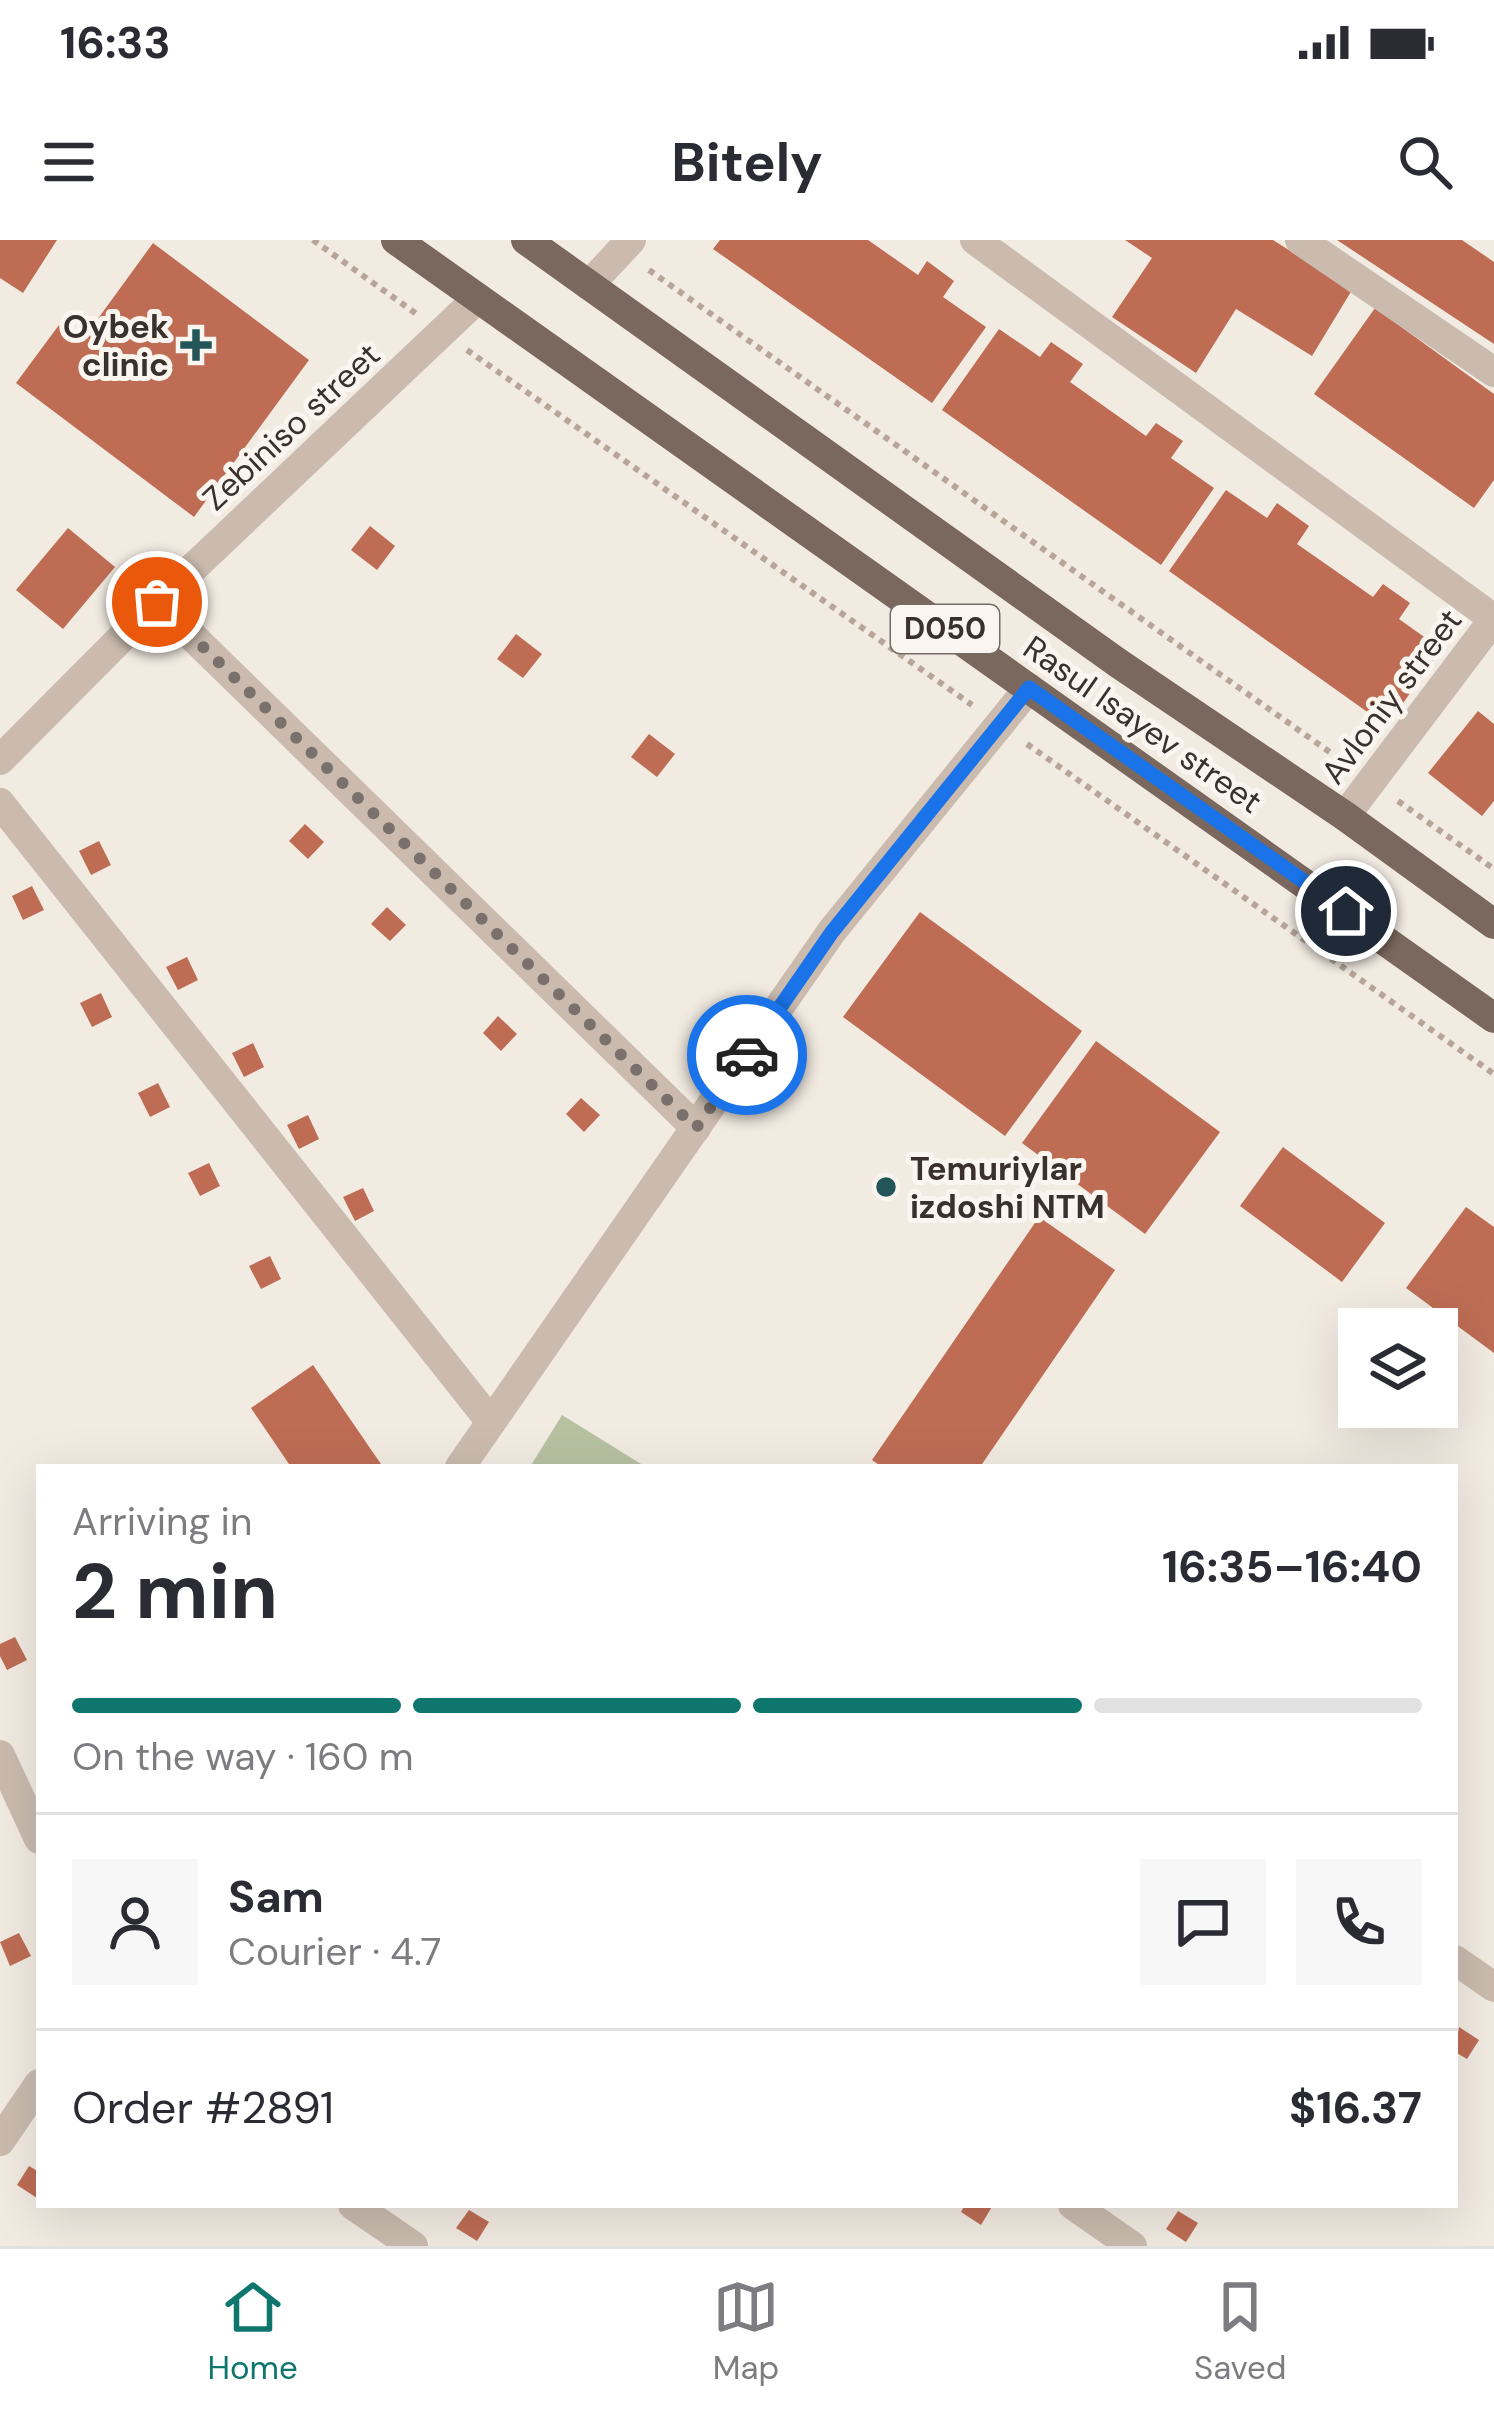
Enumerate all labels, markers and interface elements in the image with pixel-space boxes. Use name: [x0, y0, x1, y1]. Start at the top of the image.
text: 16:33: [60, 13, 171, 72]
text: Bitely: [671, 127, 823, 198]
icon: menu: [36, 129, 102, 195]
icon: search: [1392, 129, 1458, 195]
place label: Oybek clinic: [63, 305, 169, 386]
marker: Oybek clinic: [180, 329, 212, 361]
street label: Zebiniso street: [194, 333, 389, 520]
pin: [106, 551, 208, 653]
icon: bag: [124, 569, 190, 635]
street label: Avloniy street: [1311, 600, 1471, 793]
road number: D050: [891, 605, 999, 653]
street label: Rasul Isayev street: [1015, 626, 1270, 823]
pin: [1295, 860, 1397, 962]
icon: home: [1313, 878, 1379, 944]
courier: [687, 995, 807, 1115]
icon: car: [714, 1022, 780, 1088]
place label: Temuriylar izdoshi NTM: [910, 1147, 1105, 1228]
marker: Temuriylar izdoshi NTM: [873, 1174, 899, 1200]
map controls: [1338, 1308, 1458, 1428]
button: layers: [1338, 1308, 1458, 1428]
text: Arriving in: [72, 1496, 252, 1547]
text: 16:35–16:40: [1162, 1537, 1422, 1596]
text: 2 min: [72, 1541, 278, 1642]
text: On the way · 160 m: [72, 1731, 413, 1782]
button: person: [72, 1859, 198, 1985]
button: chat: [1140, 1859, 1266, 1985]
button: phone: [1296, 1859, 1422, 1985]
text: Sam: [228, 1867, 324, 1926]
text: Courier · 4.7: [228, 1926, 441, 1977]
text: Order #2891: [72, 2078, 334, 2137]
text: $16.37: [1289, 2078, 1422, 2137]
tab: Home: [207, 2274, 298, 2389]
tab: Map: [713, 2274, 779, 2389]
tab: Saved: [1194, 2274, 1287, 2389]

